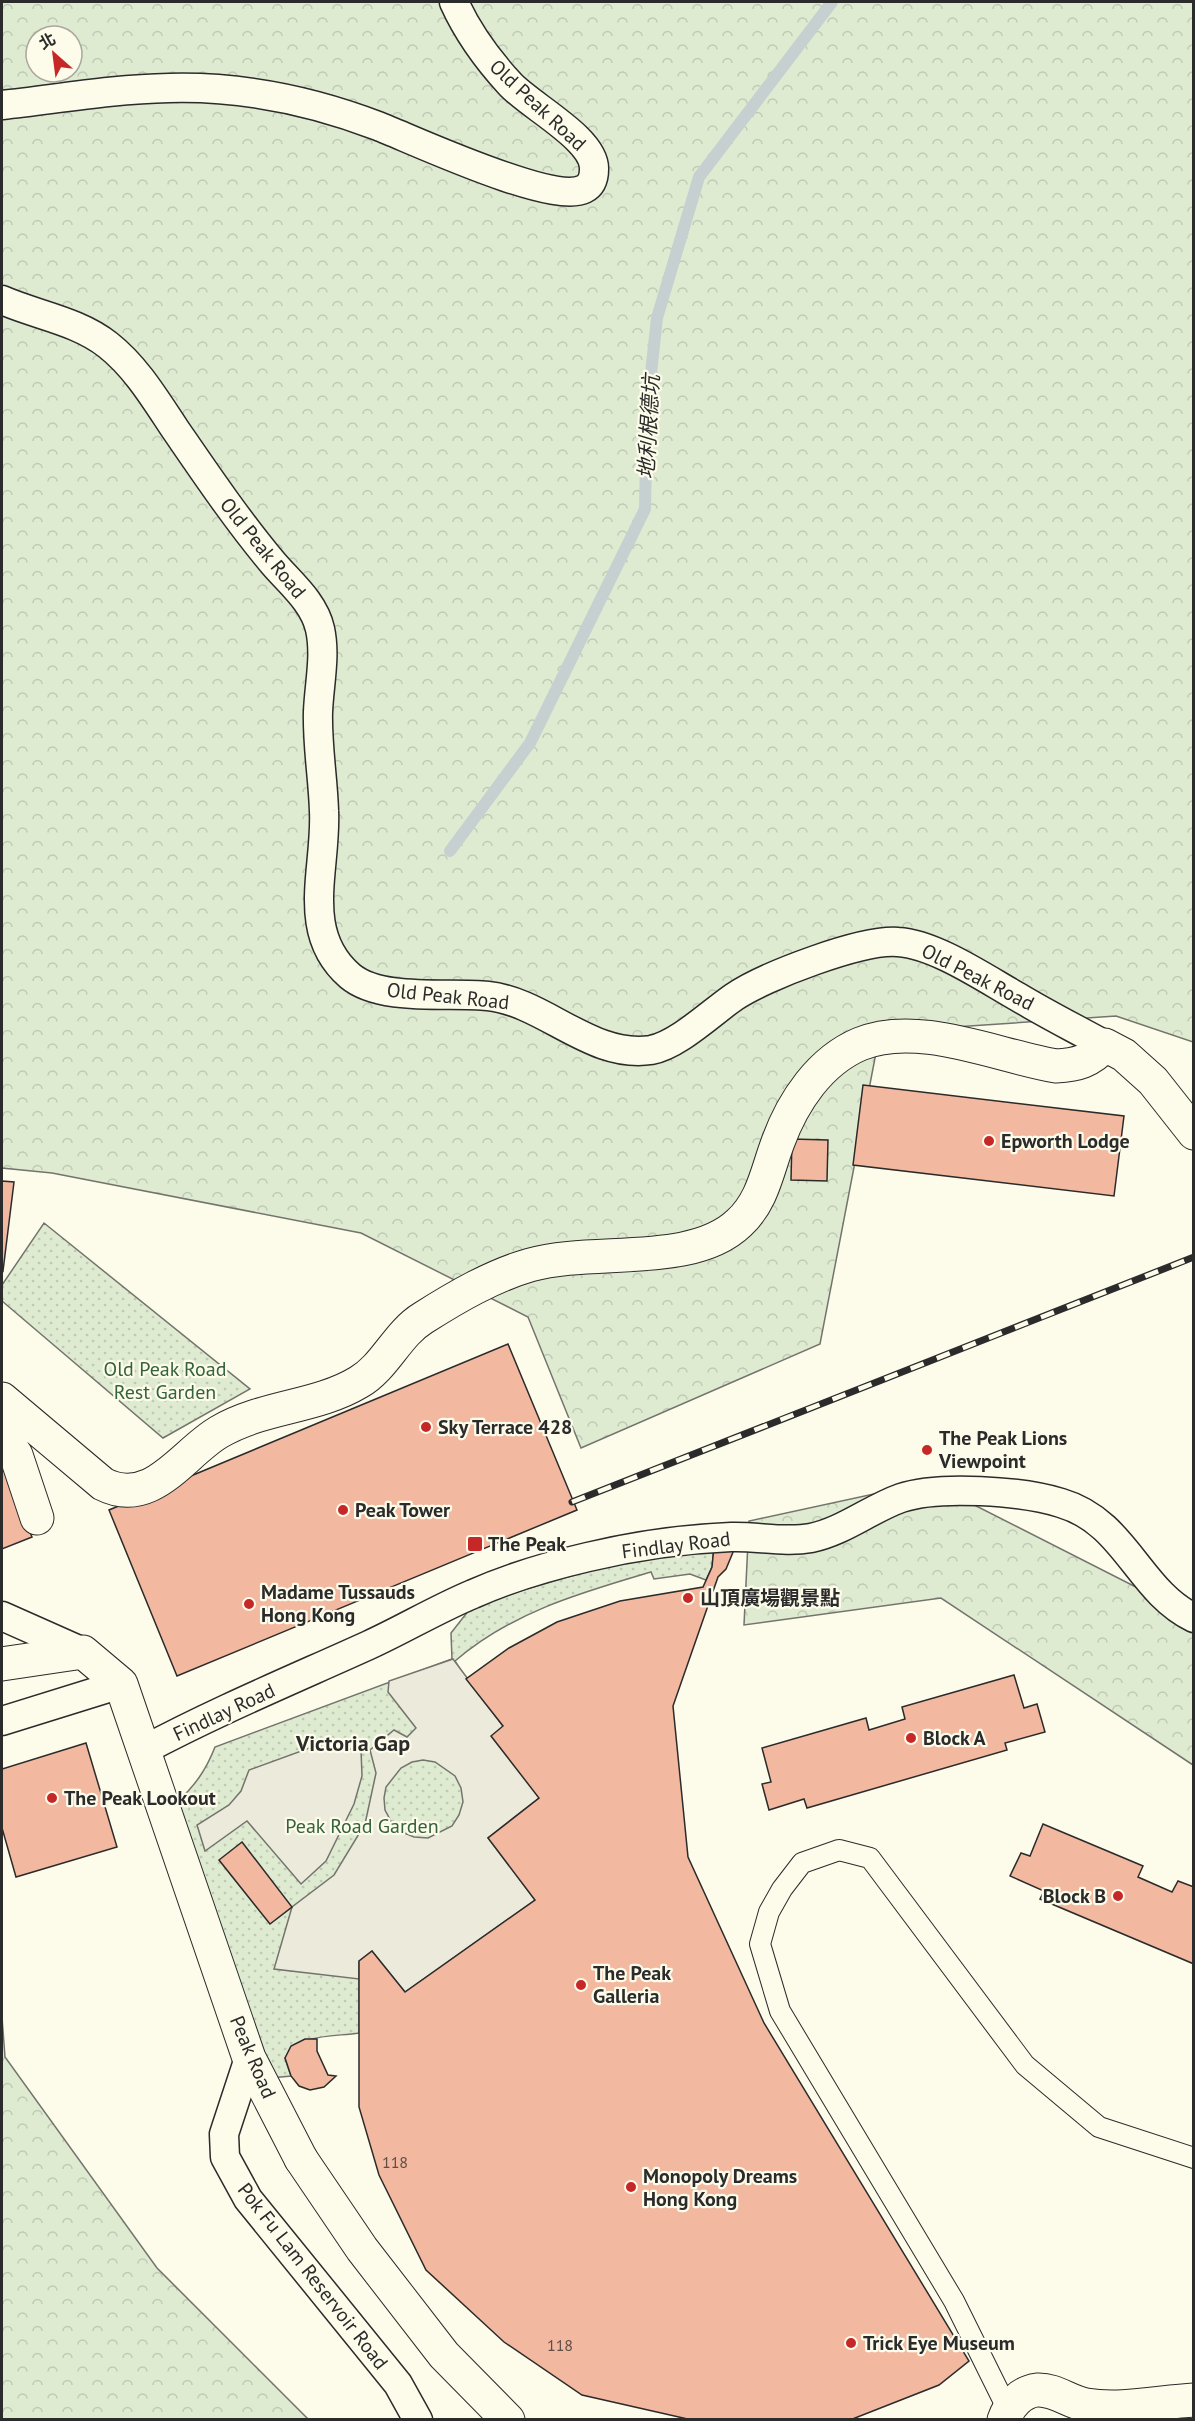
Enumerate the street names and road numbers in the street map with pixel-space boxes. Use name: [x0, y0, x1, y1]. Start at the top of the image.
street label: Old Peak Road: [484, 54, 592, 156]
street label: Old Peak Road: [214, 492, 312, 604]
street label: Old Peak Road: [917, 938, 1039, 1016]
street label: Old Peak Road: [386, 977, 510, 1015]
street label: Findlay Road: [620, 1525, 732, 1565]
street label: Findlay Road: [169, 1677, 279, 1747]
street label: Peak Road: [224, 2012, 282, 2102]
street label: Pok Fu Lam Reservoir Road: [232, 2177, 394, 2375]

